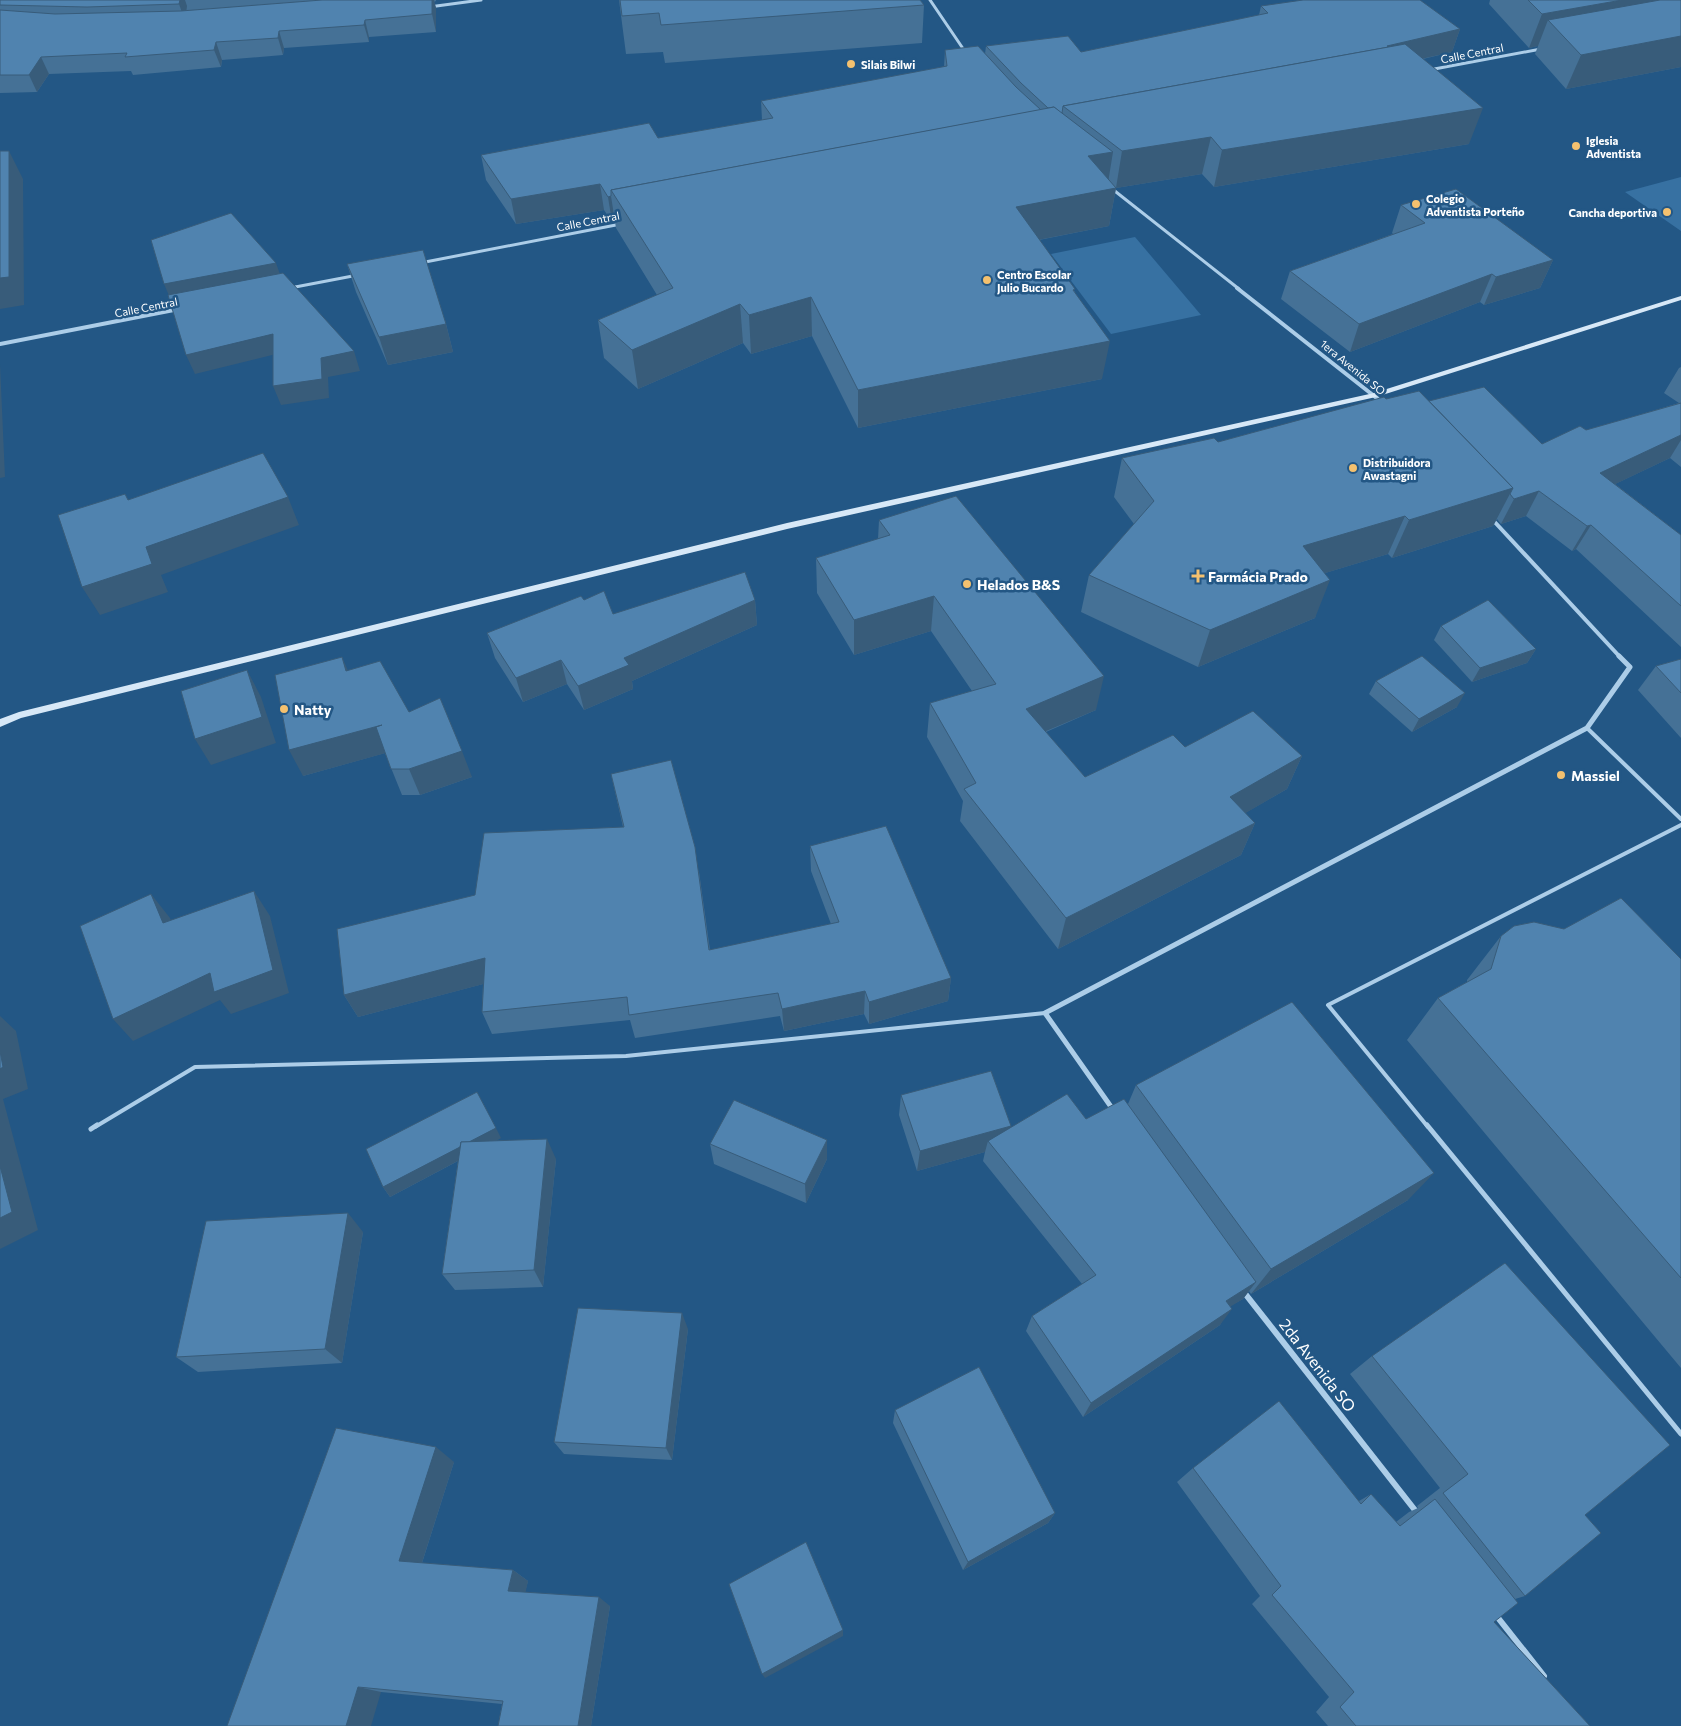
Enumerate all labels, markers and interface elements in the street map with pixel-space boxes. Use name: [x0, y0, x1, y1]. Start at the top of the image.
street label: Calle Central: [1439, 41, 1505, 65]
marker: Silais Bilwi: [845, 58, 857, 70]
place label: Silais Bilwi: [861, 58, 915, 71]
place label: Iglesia Adventista: [1586, 134, 1641, 160]
marker: Iglesia Adventista: [1570, 140, 1582, 152]
place label: Colegio Adventista Porteño: [1426, 192, 1525, 218]
marker: Colegio Adventista Porteño: [1410, 198, 1422, 210]
place label: Cancha deportiva: [1569, 206, 1657, 219]
marker: Cancha deportiva: [1661, 206, 1673, 218]
street label: Calle Central: [555, 209, 621, 233]
place label: Centro Escolar Julio Bucardo: [997, 268, 1072, 295]
marker: Centro Escolar Julio Bucardo: [981, 274, 993, 286]
street label: Calle Central: [113, 295, 179, 319]
street label: 1era Avenida SO: [1318, 337, 1388, 397]
place label: Distribuidora Awastagni: [1363, 456, 1431, 482]
marker: Distribuidora Awastagni: [1347, 462, 1359, 474]
place label: Farmácia Prado: [1208, 568, 1308, 585]
marker: Farmácia Prado: [1192, 570, 1204, 582]
place label: Helados B&S: [977, 576, 1060, 593]
marker: Helados B&S: [961, 578, 973, 590]
place label: Natty: [294, 701, 332, 718]
marker: Natty: [278, 703, 290, 715]
place label: Massiel: [1571, 767, 1620, 784]
marker: Massiel: [1555, 769, 1567, 781]
street label: 2da Avenida SO: [1276, 1315, 1360, 1415]

